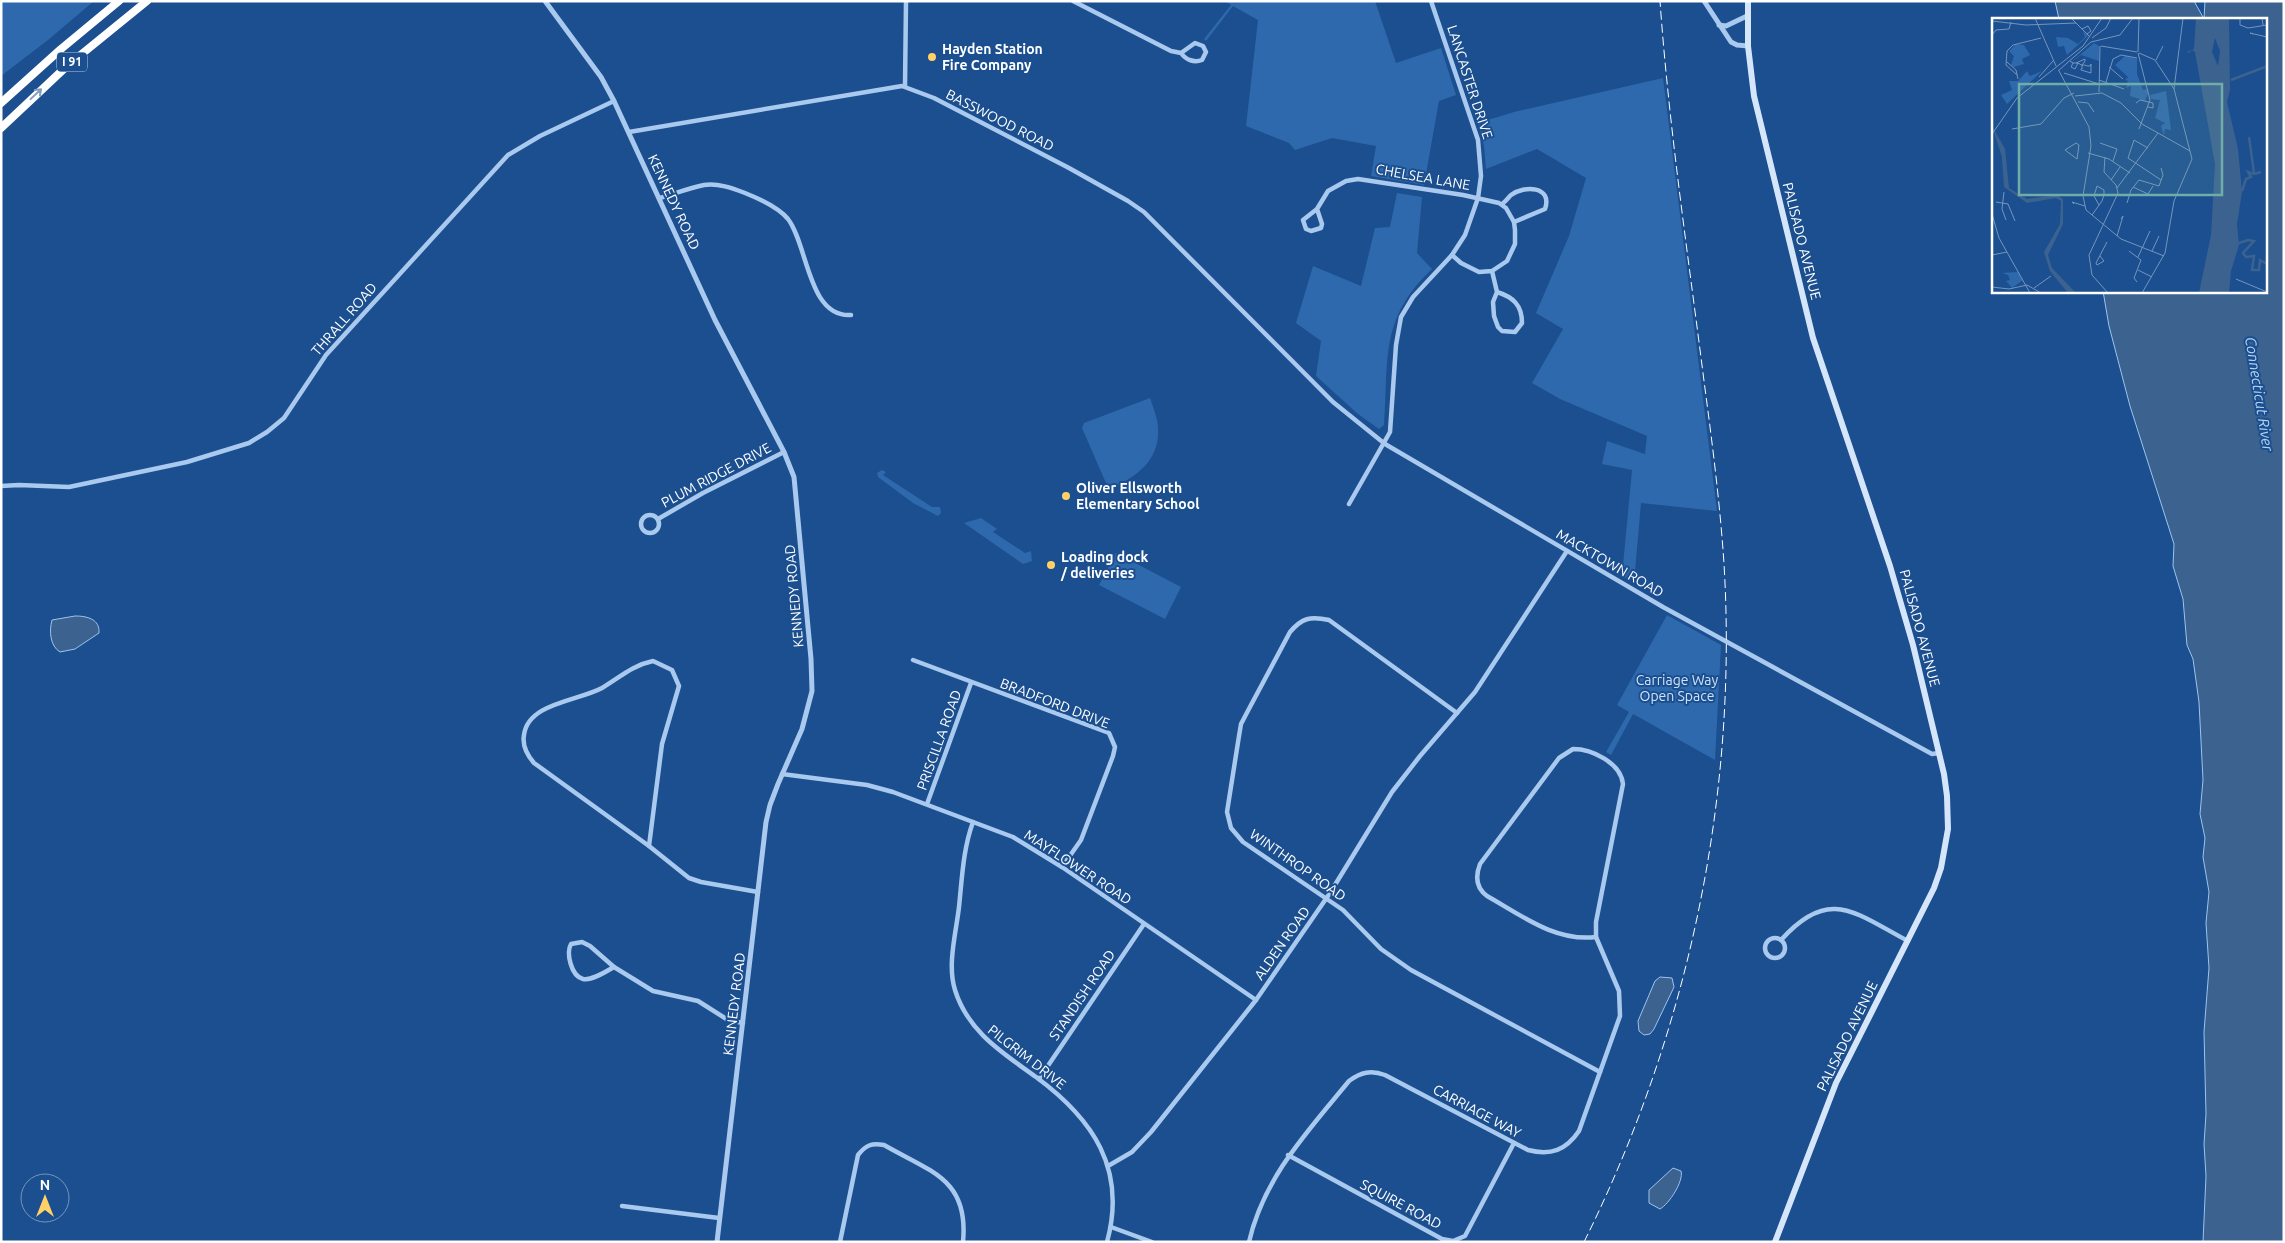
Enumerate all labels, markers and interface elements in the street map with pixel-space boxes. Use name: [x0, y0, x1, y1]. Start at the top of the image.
inset map: [1992, 18, 2268, 292]
street label: LANCASTER DRIVE: [1444, 23, 1496, 141]
place label: Hayden Station Fire Company: [942, 41, 1043, 73]
marker: Hayden Station Fire Company: [926, 51, 938, 63]
road number: I 91: [57, 52, 87, 72]
street label: BASSWOOD ROAD: [943, 86, 1057, 154]
one-way arrow: [30, 88, 43, 100]
street label: KENNEDY ROAD: [645, 152, 703, 252]
street label: CHELSEA LANE: [1374, 161, 1472, 193]
street label: PALISADO AVENUE: [1780, 181, 1824, 302]
street label: THRALL ROAD: [308, 279, 380, 359]
water label: Connecticut River: [2242, 335, 2277, 454]
street label: PLUM RIDGE DRIVE: [658, 439, 774, 511]
place label: Oliver Ellsworth Elementary School: [1076, 480, 1199, 512]
marker: Oliver Ellsworth Elementary School: [1060, 490, 1072, 502]
street label: MACKTOWN ROAD: [1553, 526, 1667, 600]
street label: KENNEDY ROAD: [782, 544, 806, 648]
place label: Loading dock / deliveries: [1060, 549, 1148, 581]
marker: Loading dock / deliveries: [1045, 559, 1057, 571]
street label: PALISADO AVENUE: [1897, 568, 1943, 688]
park label: Carriage Way Open Space: [1636, 672, 1719, 704]
street label: BRADFORD DRIVE: [998, 675, 1112, 731]
street label: PRISCILLA ROAD: [913, 688, 965, 792]
street label: MAYFLOWER ROAD: [1021, 826, 1135, 908]
street label: WINTHROP ROAD: [1247, 826, 1349, 904]
street label: ALDEN ROAD: [1251, 903, 1313, 983]
street label: STANDISH ROAD: [1046, 947, 1118, 1043]
street label: KENNEDY ROAD: [720, 952, 748, 1056]
street label: PALISADO AVENUE: [1813, 978, 1881, 1094]
street label: PILGRIM DRIVE: [985, 1022, 1069, 1092]
street label: CARRIAGE WAY: [1430, 1081, 1524, 1141]
north arrow: [20, 1173, 70, 1223]
street label: SQUIRE ROAD: [1358, 1176, 1444, 1232]
text: N: [40, 1177, 50, 1193]

